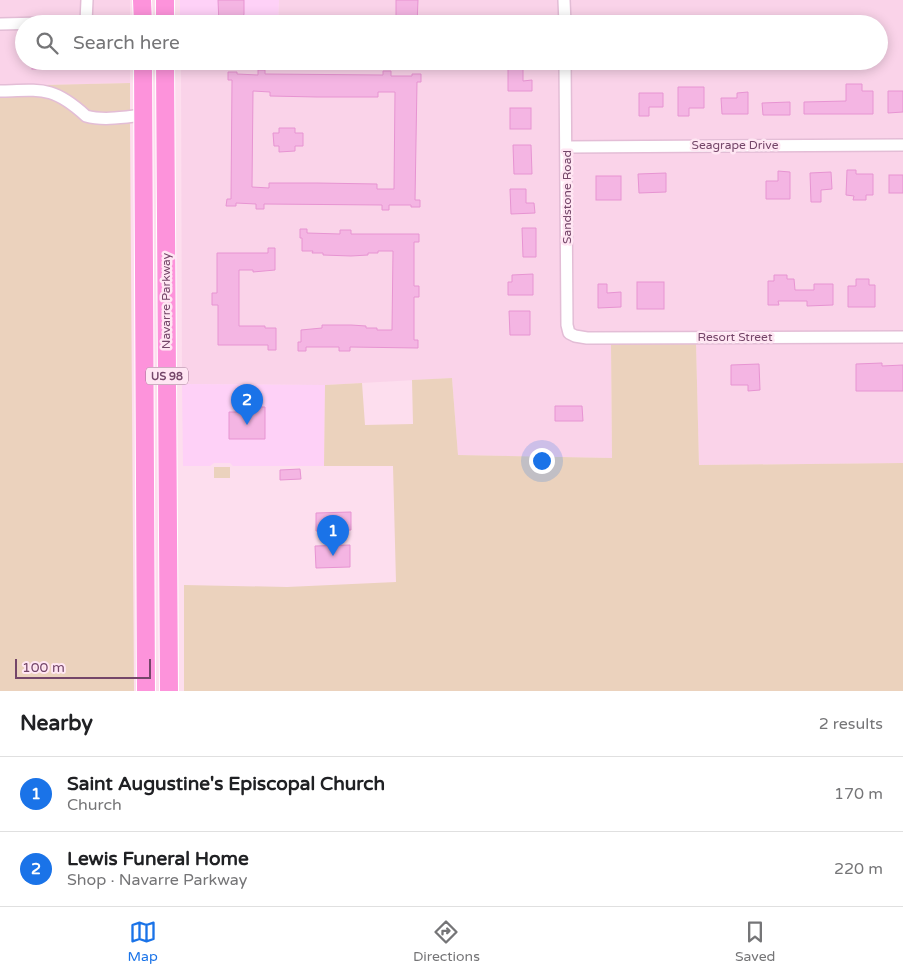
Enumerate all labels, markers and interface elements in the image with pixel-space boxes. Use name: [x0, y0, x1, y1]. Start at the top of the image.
search box: [15, 15, 888, 70]
icon: search: [33, 29, 61, 57]
text: Search here: [73, 32, 180, 54]
street label: Seagrape Drive: [692, 138, 779, 152]
street label: Sandstone Road: [560, 150, 574, 244]
street label: Navarre Parkway: [159, 252, 173, 349]
street label: Resort Street: [698, 330, 773, 344]
road number: US 98: [146, 368, 188, 384]
pin: 2: [231, 384, 263, 425]
your location: [529, 448, 555, 474]
pin: 1: [317, 515, 349, 556]
scale bar: [15, 656, 151, 679]
text: 100 m: [22, 659, 65, 676]
text: Nearby: [20, 711, 93, 736]
text: 2 results: [819, 714, 883, 734]
text: Saint Augustine's Episcopal Church: [67, 773, 385, 795]
text: 1: [31, 784, 41, 804]
text: 170 m: [834, 784, 883, 804]
text: Church: [67, 795, 122, 815]
text: Lewis Funeral Home: [67, 848, 249, 870]
text: 2: [31, 859, 41, 879]
text: 220 m: [834, 859, 883, 879]
text: Shop · Navarre Parkway: [67, 870, 247, 890]
tab: Map: [128, 918, 158, 965]
tab: Directions: [413, 918, 480, 965]
tab: Saved: [735, 918, 775, 965]

